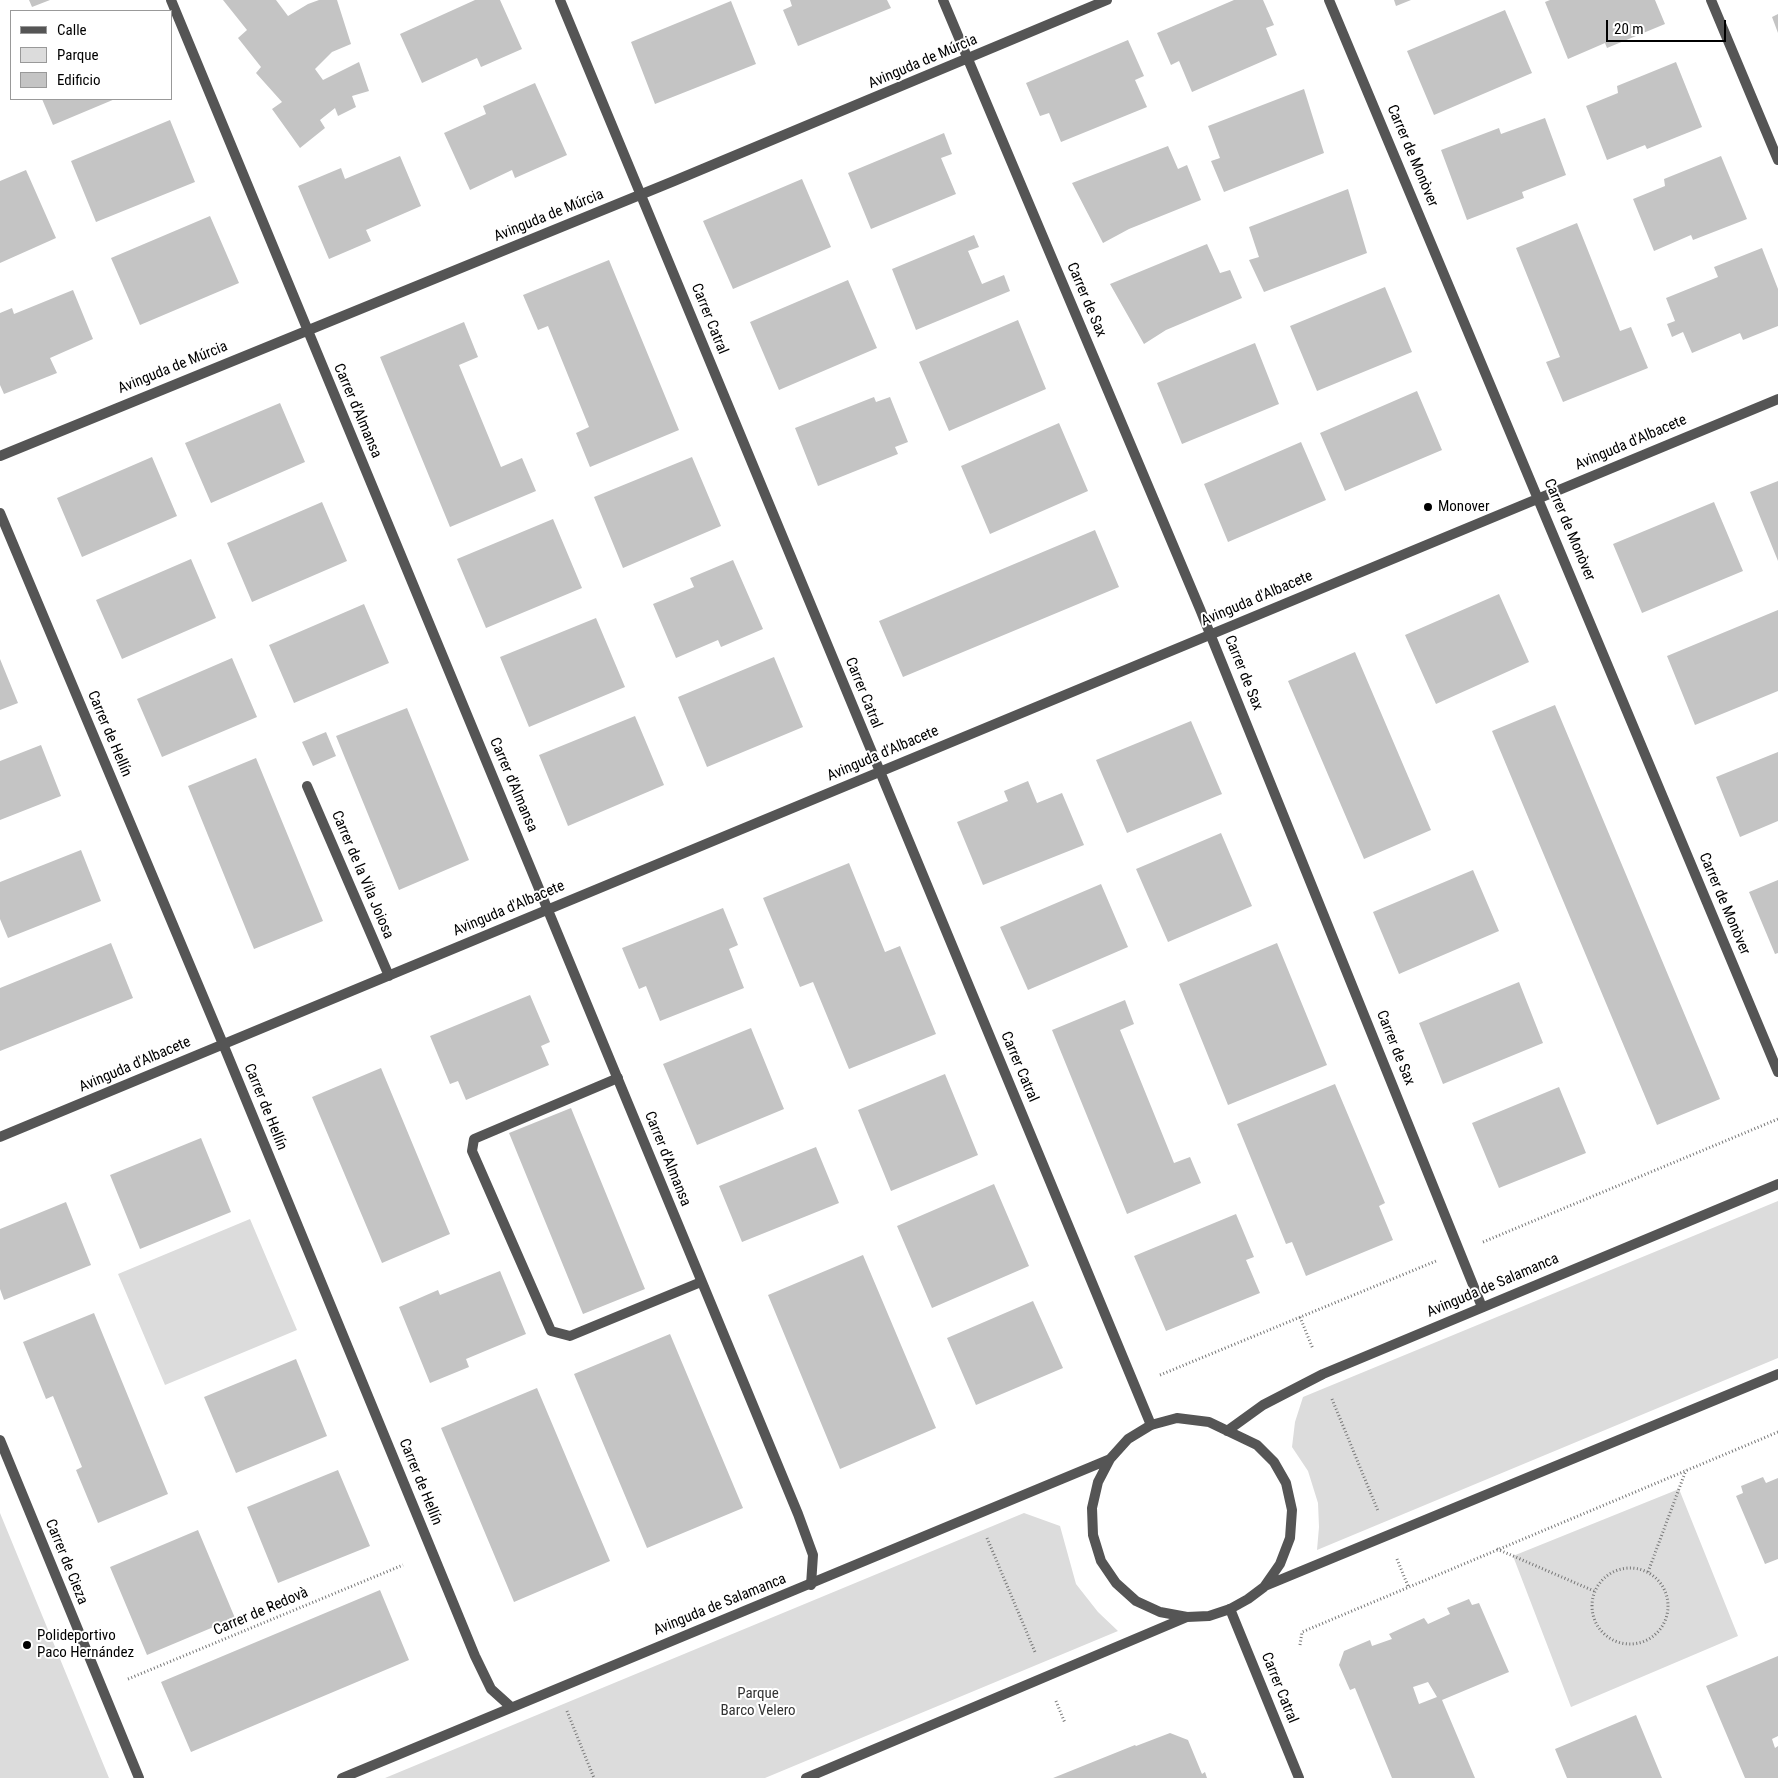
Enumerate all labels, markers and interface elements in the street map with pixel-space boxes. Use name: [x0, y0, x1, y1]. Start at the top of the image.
legend: [10, 10, 172, 100]
scale bar: [1608, 10, 1728, 42]
text: 20 m: [1614, 20, 1644, 38]
text: Calle: [57, 21, 87, 39]
street label: Avinguda de Múrcia: [866, 31, 980, 93]
text: Parque: [57, 46, 99, 64]
text: Edificio: [57, 71, 100, 89]
street label: Carrer de Monòver: [1382, 102, 1442, 210]
street label: Avinguda de Múrcia: [492, 186, 606, 246]
street label: Carrer de Sax: [1062, 260, 1110, 340]
street label: Carrer Catral: [687, 281, 731, 357]
street label: Avinguda de Múrcia: [116, 338, 230, 398]
street label: Carrer d'Almansa: [329, 361, 385, 461]
street label: Avinguda d'Albacete: [1573, 411, 1689, 475]
street label: Carrer de Monòver: [1539, 476, 1599, 584]
place label: Monover: [1438, 498, 1489, 516]
marker: Monover: [1422, 501, 1434, 513]
street label: Avinguda d'Albacete: [1199, 567, 1315, 631]
street label: Carrer de Sax: [1220, 633, 1266, 713]
street label: Carrer Catral: [841, 655, 885, 731]
street label: Carrer de Hellín: [83, 688, 135, 780]
street label: Avinguda d'Albacete: [825, 722, 941, 786]
street label: Carrer d'Almansa: [485, 735, 541, 835]
street label: Carrer de la Vila Joiosa: [327, 808, 397, 942]
street label: Carrer de Monòver: [1694, 850, 1754, 958]
street label: Avinguda d'Albacete: [451, 877, 567, 941]
street label: Carrer de Sax: [1372, 1008, 1418, 1088]
street label: Carrer Catral: [996, 1029, 1042, 1105]
street label: Avinguda d'Albacete: [77, 1033, 193, 1097]
street label: Carrer de Hellín: [239, 1061, 291, 1153]
street label: Carrer d'Almansa: [640, 1109, 694, 1209]
street label: Avinguda de Salamanca: [1424, 1250, 1562, 1322]
street label: Carrer de Hellín: [394, 1436, 446, 1528]
street label: Carrer de Cieza: [41, 1517, 91, 1607]
street label: Avinguda de Salamanca: [651, 1570, 789, 1640]
street label: Carrer de Redovà: [211, 1584, 311, 1640]
place label: Polideportivo Paco Hernández: [37, 1627, 134, 1662]
marker: Polideportivo Paco Hernández: [21, 1639, 33, 1651]
street label: Carrer Catral: [1257, 1650, 1301, 1726]
park label: Parque Barco Velero: [720, 1685, 796, 1720]

